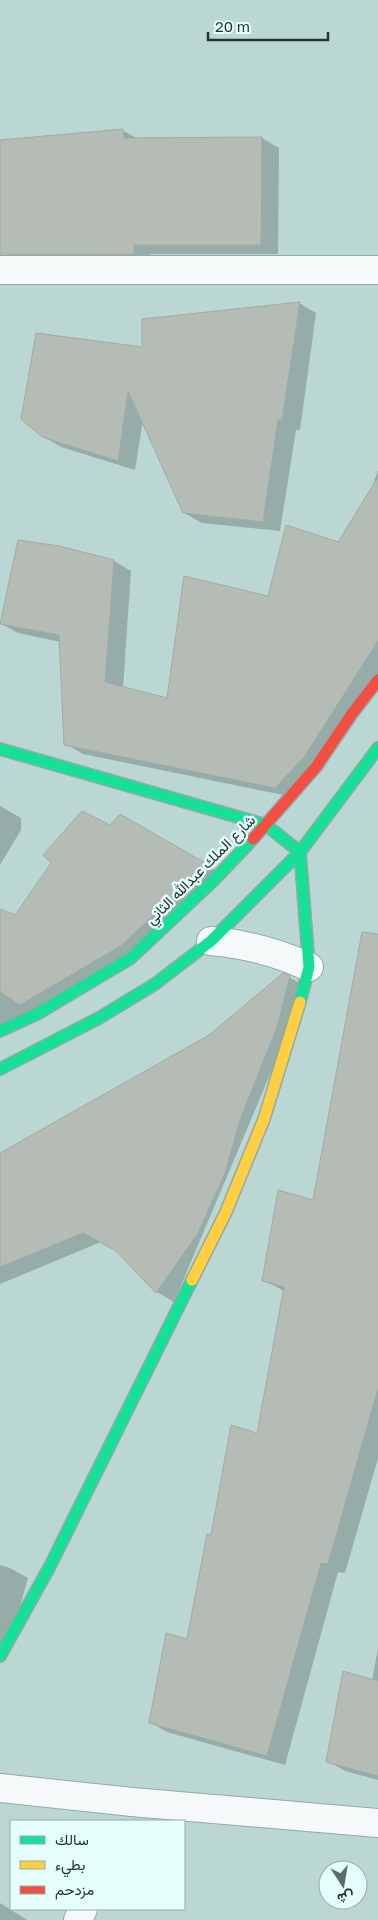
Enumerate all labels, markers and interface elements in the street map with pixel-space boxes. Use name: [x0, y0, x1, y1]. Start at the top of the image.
scale bar: [208, 10, 328, 42]
text: 20 m: [215, 17, 250, 35]
street label: شارع الملك عبدالله الثاني: [141, 810, 262, 931]
legend: [10, 1820, 185, 1910]
text: سالك: [55, 1830, 89, 1848]
text: بطيء: [55, 1855, 85, 1878]
north arrow: [318, 1860, 368, 1910]
text: مزدحم: [55, 1880, 94, 1900]
text: ش: [335, 1887, 356, 1908]

